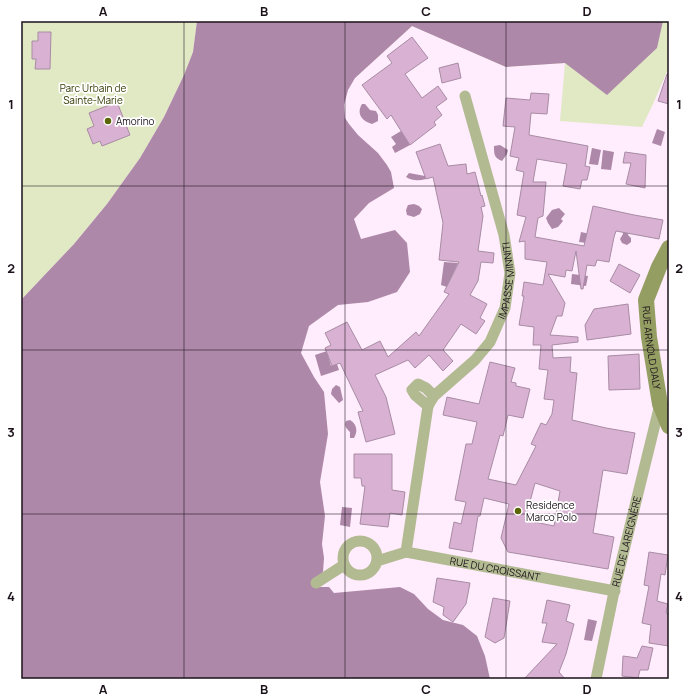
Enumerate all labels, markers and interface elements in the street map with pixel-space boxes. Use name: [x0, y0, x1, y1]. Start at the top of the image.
text: A: [99, 2, 108, 20]
text: B: [260, 2, 268, 20]
text: C: [421, 2, 431, 20]
text: D: [582, 2, 592, 20]
park label: Parc Urbain de Sainte-Marie: [60, 81, 126, 107]
text: 1: [8, 95, 14, 113]
text: 1: [676, 95, 682, 113]
place label: Amorino: [116, 114, 155, 128]
marker: Amorino: [103, 116, 113, 126]
street label: IMPASSE MINNITI: [494, 241, 518, 321]
text: 2: [7, 259, 15, 277]
text: 2: [675, 259, 683, 277]
street label: RUE ARNOLD DALY: [640, 305, 665, 391]
text: 3: [7, 423, 15, 441]
text: 3: [675, 423, 683, 441]
street label: RUE DE LAREIGNÈRE: [608, 494, 644, 588]
place label: Residence Marco Polo: [526, 498, 577, 524]
marker: Residence Marco Polo: [513, 506, 523, 516]
street label: RUE DU CROISSANT: [449, 553, 541, 584]
text: 4: [7, 587, 15, 605]
text: 4: [675, 587, 683, 605]
text: A: [99, 680, 108, 698]
text: B: [260, 680, 268, 698]
text: C: [421, 680, 431, 698]
text: D: [582, 680, 592, 698]

